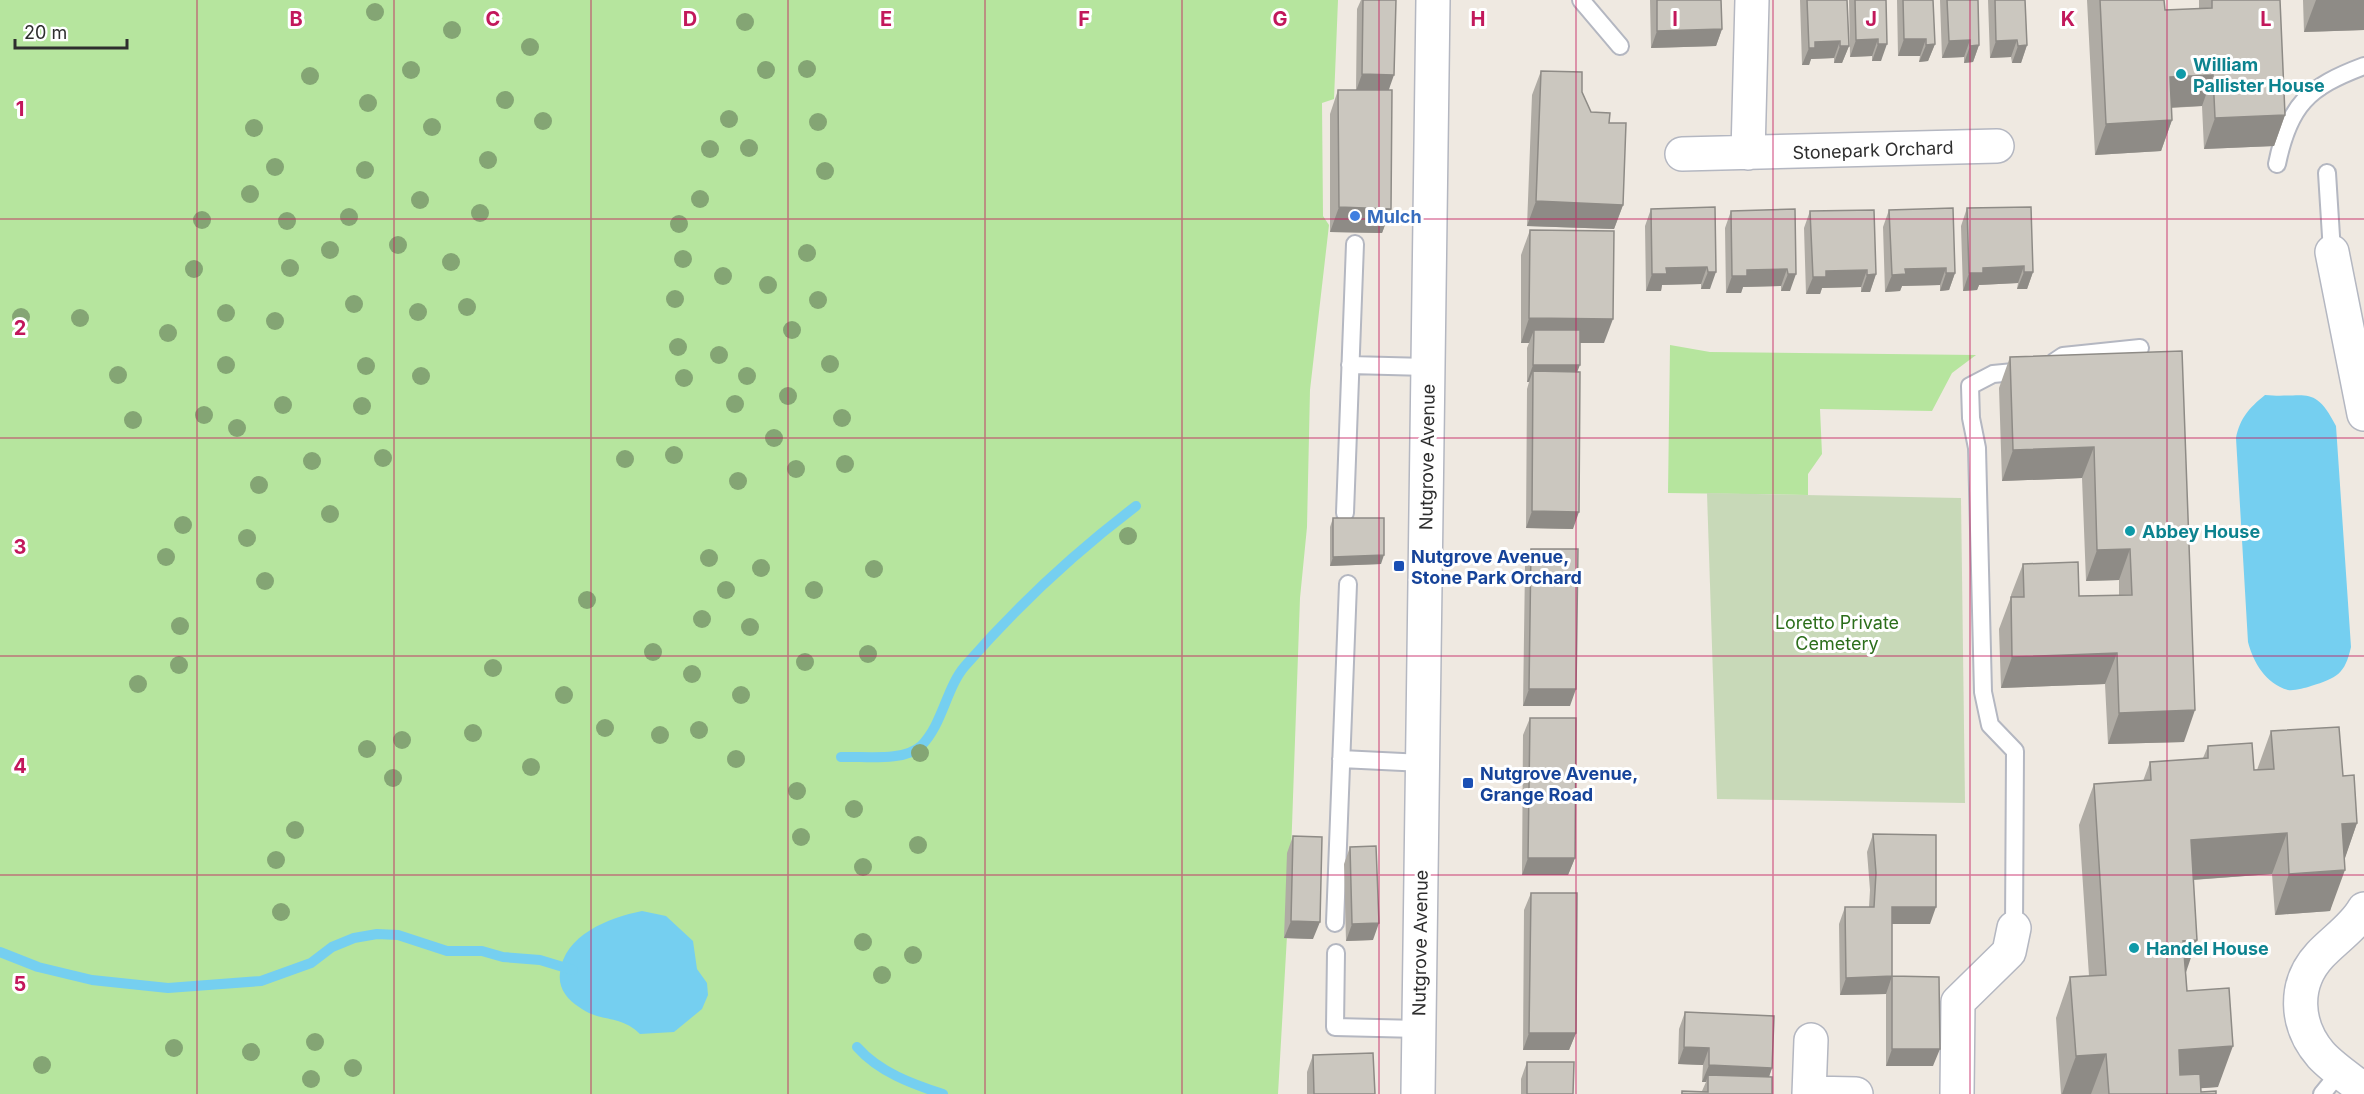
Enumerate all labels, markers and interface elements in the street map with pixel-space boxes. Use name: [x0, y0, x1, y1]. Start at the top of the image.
text: B: [289, 7, 303, 31]
text: C: [486, 7, 500, 31]
text: D: [683, 7, 697, 31]
text: E: [880, 7, 892, 31]
text: F: [1078, 7, 1090, 31]
text: G: [1272, 7, 1288, 31]
text: H: [1471, 7, 1485, 31]
text: I: [1672, 7, 1678, 31]
text: J: [1865, 7, 1877, 31]
text: K: [2061, 7, 2075, 31]
text: L: [2260, 7, 2272, 31]
scale bar: [15, 12, 128, 50]
text: 20 m: [24, 22, 67, 43]
place label: William Pallister House: [2193, 54, 2325, 96]
marker: William Pallister House: [2174, 67, 2188, 81]
text: 1: [16, 97, 24, 121]
street label: Stonepark Orchard: [1792, 137, 1954, 163]
place label: Mulch: [1367, 206, 1422, 227]
marker: Mulch: [1348, 209, 1362, 223]
text: 2: [14, 316, 26, 340]
street label: Nutgrove Avenue: [1415, 384, 1439, 530]
place label: Abbey House: [2142, 521, 2260, 542]
marker: Abbey House: [2123, 524, 2137, 538]
text: 3: [14, 535, 26, 559]
place label: Nutgrove Avenue, Stone Park Orchard: [1411, 546, 1582, 588]
marker: Nutgrove Avenue, Stone Park Orchard: [1392, 559, 1406, 573]
park label: Loretto Private Cemetery: [1775, 612, 1899, 654]
text: 4: [13, 754, 27, 778]
place label: Nutgrove Avenue, Grange Road: [1480, 763, 1638, 805]
marker: Nutgrove Avenue, Grange Road: [1461, 776, 1475, 790]
street label: Nutgrove Avenue: [1408, 870, 1432, 1016]
place label: Handel House: [2146, 938, 2269, 959]
marker: Handel House: [2127, 941, 2141, 955]
text: 5: [14, 972, 26, 996]

